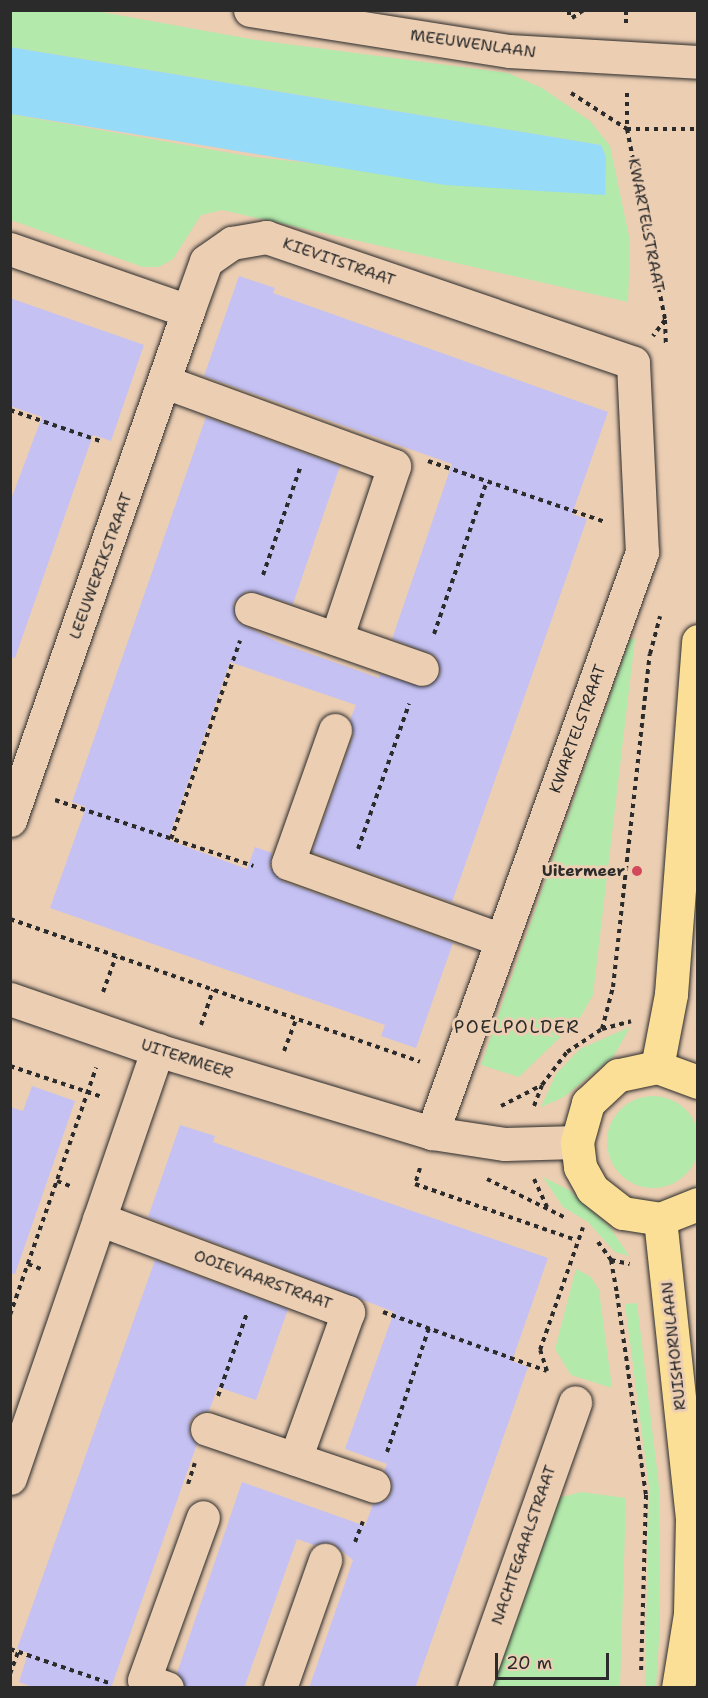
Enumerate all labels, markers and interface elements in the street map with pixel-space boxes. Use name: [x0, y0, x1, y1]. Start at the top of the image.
street label: MEEUWENLAAN: [409, 26, 537, 62]
street label: KWARTELSTRAAT: [624, 157, 668, 293]
street label: KIEVITSTRAAT: [280, 234, 398, 290]
street label: LEEUWERIKSTRAAT: [66, 490, 136, 642]
street label: KWARTELSTRAAT: [546, 662, 610, 796]
place label: Uitermeer: [542, 861, 625, 881]
marker: Uitermeer: [630, 864, 644, 878]
district label: POELPOLDER: [454, 1016, 580, 1038]
street label: UITERMEER: [138, 1035, 236, 1083]
street label: OOIEVAARSTRAAT: [191, 1246, 335, 1314]
street label: RUISHORNLAAN: [658, 1281, 690, 1411]
street label: NACHTEGAALSTRAAT: [488, 1463, 560, 1627]
scale bar: [498, 1641, 612, 1679]
text: 20 m: [506, 1651, 552, 1675]

